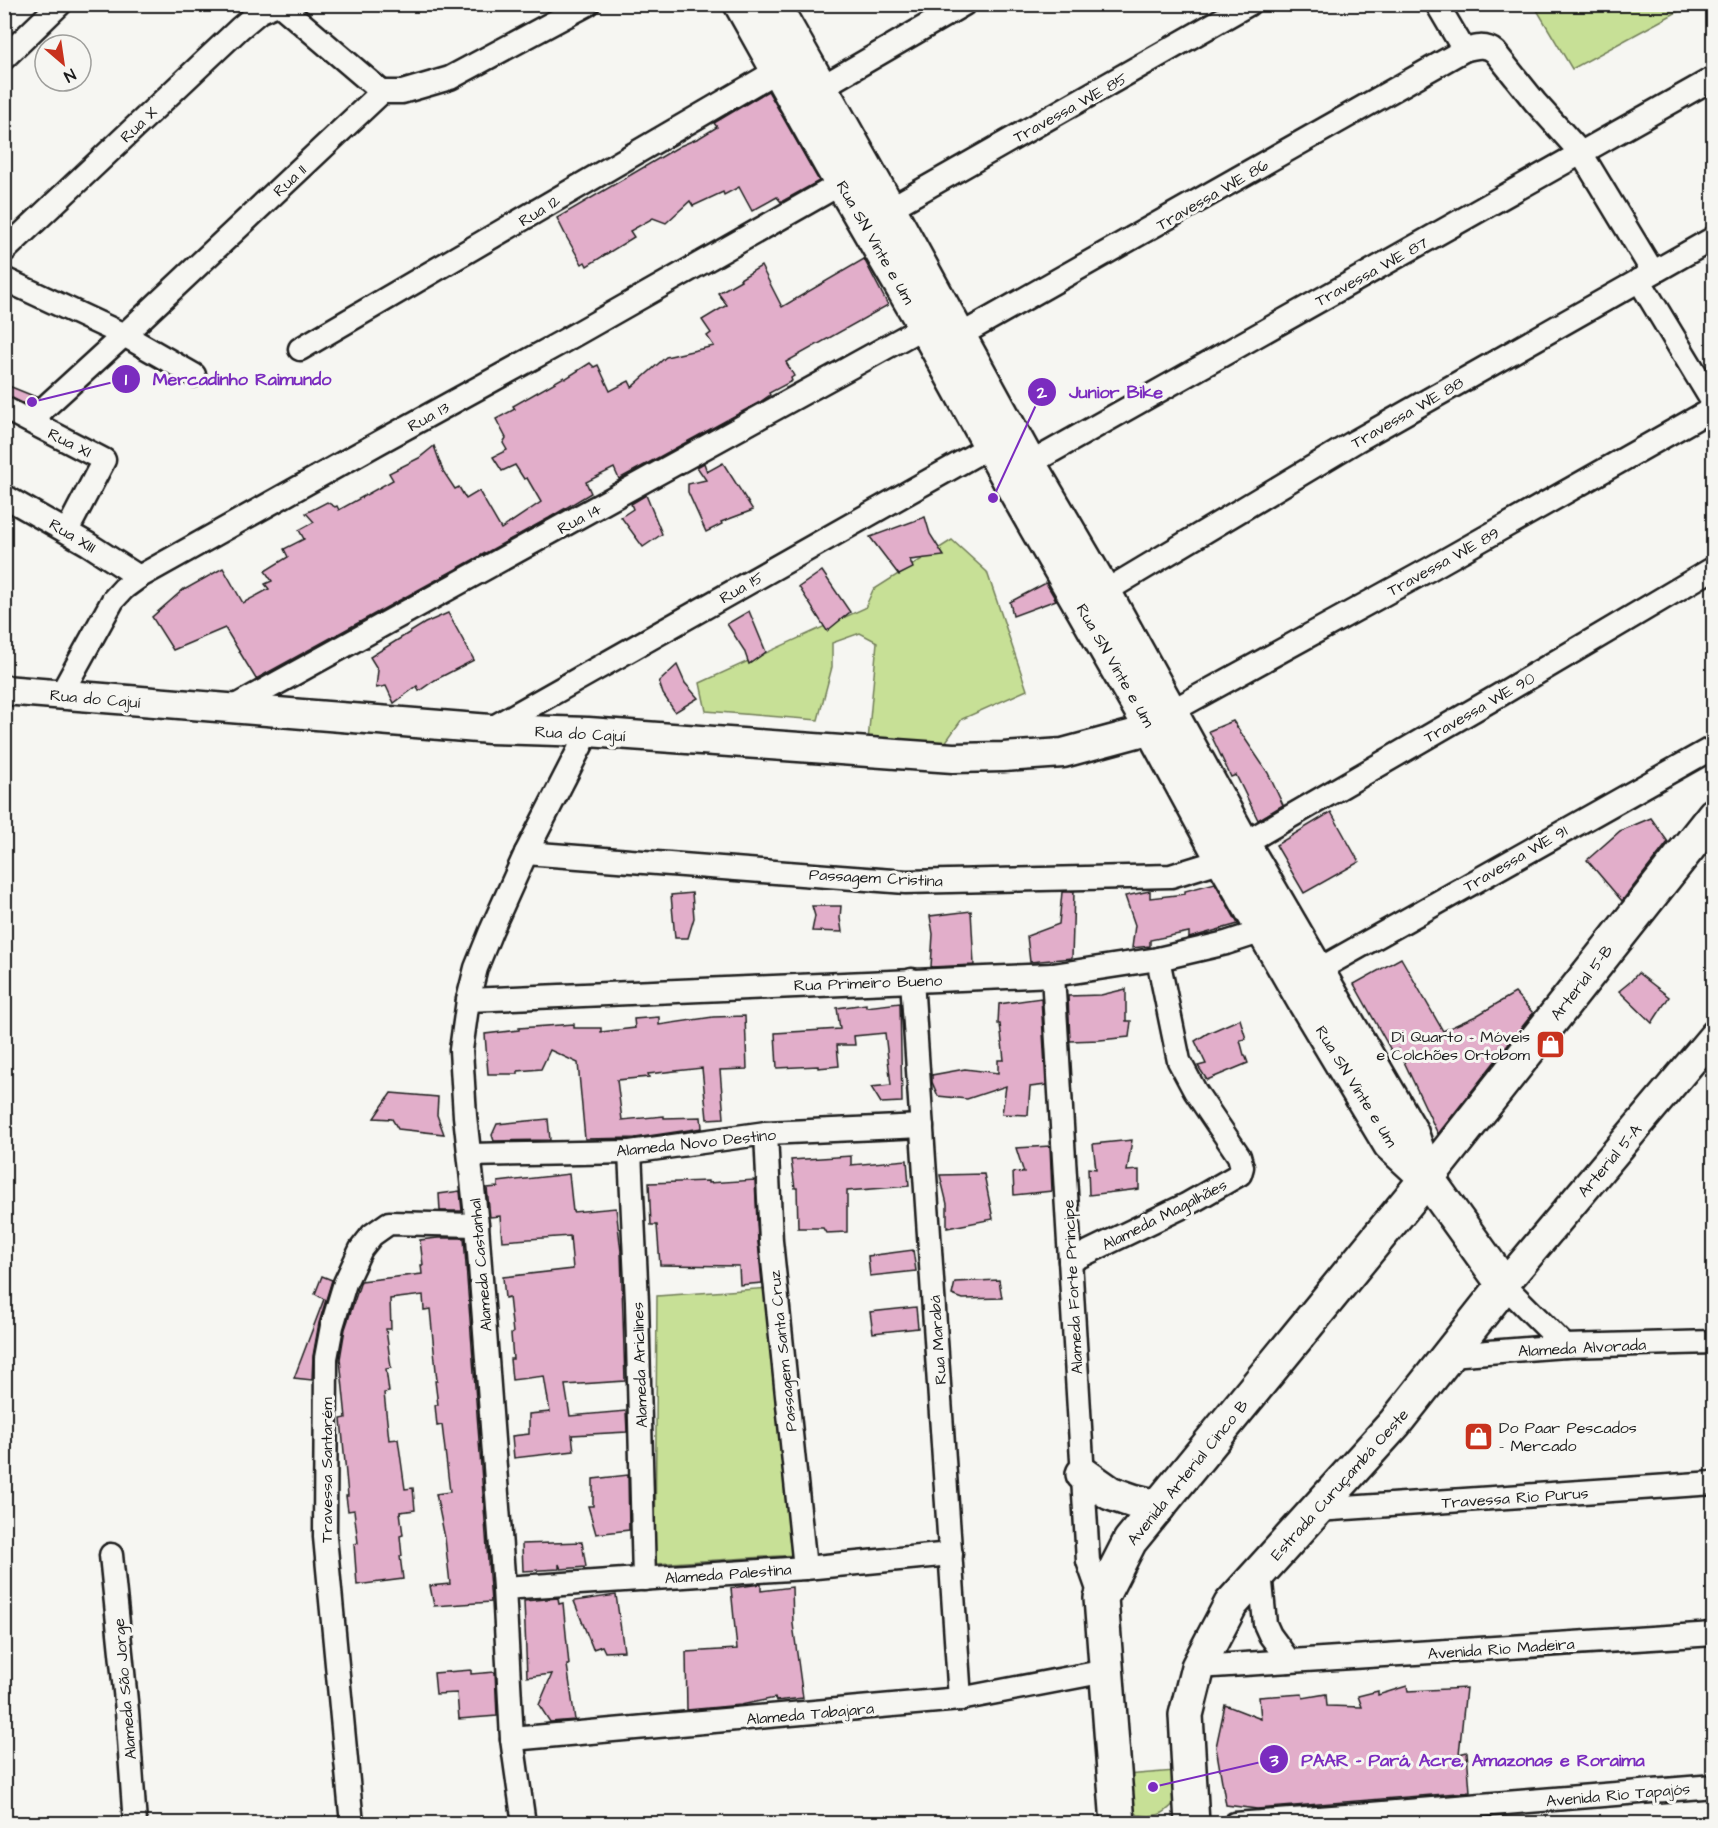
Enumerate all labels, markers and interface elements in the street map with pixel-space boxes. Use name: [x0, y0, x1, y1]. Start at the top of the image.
north arrow: [33, 33, 93, 93]
text: N: [60, 63, 80, 87]
street label: Travessa WE 85: [1010, 67, 1132, 148]
street label: Rua X: [115, 101, 162, 148]
street label: Travessa WE 86: [1153, 154, 1272, 236]
street label: Rua 11: [268, 160, 311, 202]
street label: Rua SN Vinte e Um: [831, 177, 920, 309]
street label: Rua 12: [515, 190, 565, 232]
street label: Travessa WE 87: [1311, 232, 1432, 312]
callout: Mercadinho Raimundo: [111, 361, 343, 397]
text: 1: [125, 367, 128, 392]
text: Mercadinho Raimundo: [153, 367, 332, 392]
street label: Travessa WE 88: [1347, 372, 1468, 454]
callout: Junior Bike: [1027, 374, 1175, 410]
text: 2: [1036, 380, 1048, 405]
text: Junior Bike: [1068, 380, 1163, 405]
street label: Rua 13: [404, 397, 453, 437]
street label: Rua XI: [44, 423, 95, 463]
street label: Rua 14: [554, 498, 605, 540]
street label: Rua XIII: [45, 513, 100, 558]
street label: Travessa WE 89: [1384, 522, 1503, 602]
street label: Rua 15: [715, 566, 768, 609]
street label: Rua SN Vinte e Um: [1071, 600, 1160, 732]
street label: Travessa WE 90: [1420, 667, 1539, 749]
street label: Rua do Cajuí: [49, 684, 142, 714]
street label: Rua do Cajuí: [534, 721, 626, 747]
street label: Travessa WE 91: [1460, 820, 1571, 898]
street label: Passagem Cristina: [808, 864, 943, 893]
street label: Arterial 5-B: [1545, 940, 1619, 1025]
street label: Rua Primeiro Bueno: [793, 969, 943, 997]
street label: Rua SN Vinte e Um: [1310, 1022, 1403, 1152]
place label: Di Quarto - Móveis e Colchões Ortobom: [1377, 1026, 1531, 1066]
shop icon: Di Quarto - Móveis e Colchões Ortobom: [1535, 1029, 1567, 1061]
street label: Arterial 5-A: [1573, 1119, 1647, 1202]
street label: Alameda Novo Destino: [615, 1124, 777, 1162]
street label: Alameda Magalhães: [1098, 1174, 1231, 1257]
street label: Alameda Castanhal: [464, 1197, 498, 1332]
street label: Alameda Forte Principe: [1057, 1199, 1089, 1375]
street label: Passagem Santa Cruz: [764, 1269, 803, 1433]
street label: Rua Marabá: [924, 1294, 952, 1385]
street label: Alameda Ariclines: [627, 1302, 653, 1428]
street label: Alameda Alvorada: [1517, 1334, 1647, 1362]
street label: Avenida Arterial Cinco B: [1122, 1395, 1254, 1550]
street label: Travessa Santarém: [316, 1397, 338, 1543]
street label: Estrada Curuçambá Oeste: [1266, 1404, 1414, 1565]
place label: Do Paar Pescados - Mercado: [1499, 1417, 1637, 1457]
shop icon: Do Paar Pescados - Mercado: [1462, 1420, 1494, 1452]
street label: Travessa Rio Purus: [1441, 1482, 1589, 1514]
street label: Alameda Palestina: [664, 1559, 792, 1589]
street label: Alameda São Jorge: [108, 1617, 143, 1761]
street label: Avenida Rio Madeira: [1427, 1633, 1575, 1665]
street label: Alameda Tabajara: [745, 1697, 875, 1731]
callout: PAAR - Pará, Acre, Amazonas e Roraima: [1259, 1741, 1657, 1777]
text: 3: [1268, 1748, 1279, 1773]
text: PAAR - Pará, Acre, Amazonas e Roraima: [1301, 1748, 1646, 1773]
street label: Avenida Rio Tapajós: [1545, 1778, 1691, 1812]

